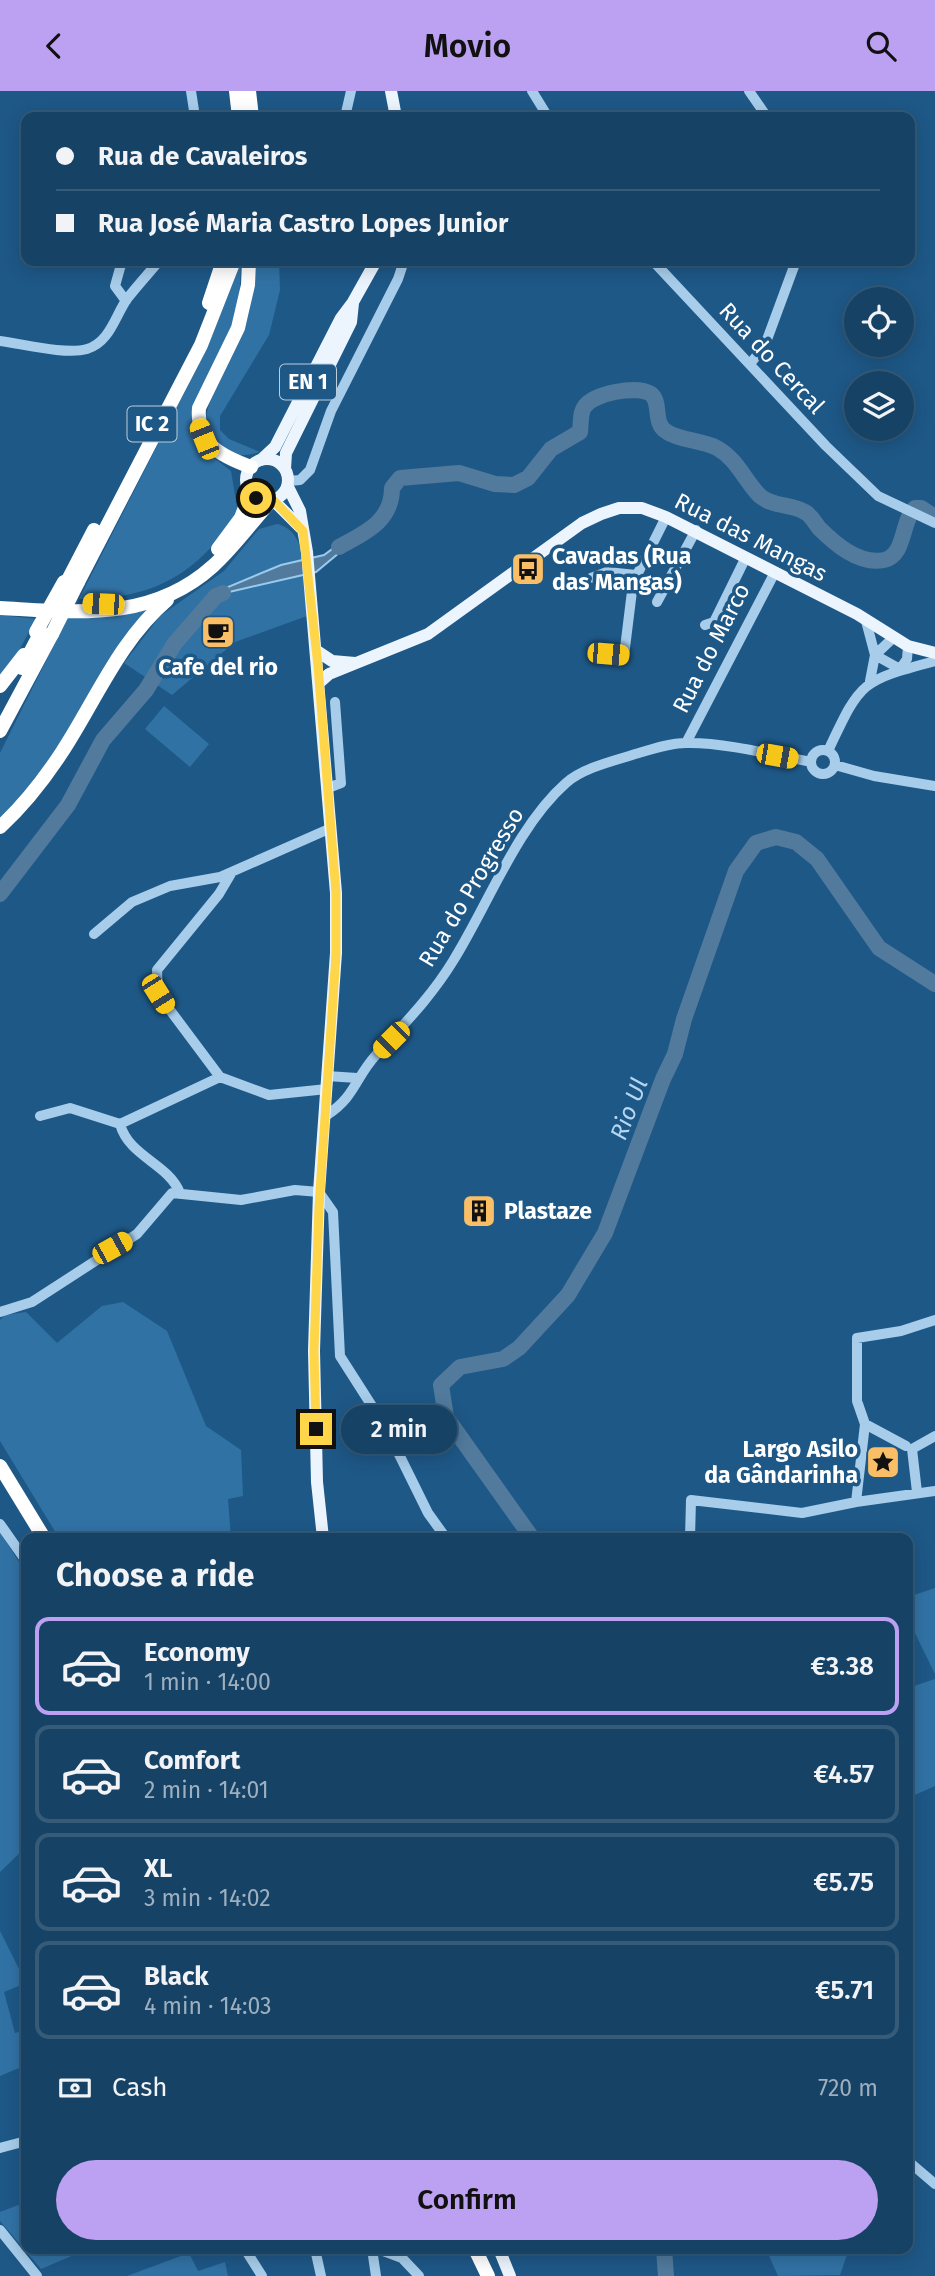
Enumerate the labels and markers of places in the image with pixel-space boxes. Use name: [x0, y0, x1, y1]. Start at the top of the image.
place label: Cavadas (Rua das Mangas): [552, 542, 691, 596]
bus stop icon: Cavadas (Rua das Mangas): [509, 550, 547, 588]
cafe icon: Cafe del rio: [199, 613, 237, 651]
place label: Cafe del rio: [158, 653, 278, 681]
building icon: Plastaze: [460, 1192, 498, 1230]
place label: Plastaze: [504, 1197, 592, 1225]
place label: Largo Asilo da Gândarinha: [704, 1435, 858, 1489]
place icon: Largo Asilo da Gândarinha: [864, 1443, 902, 1481]

